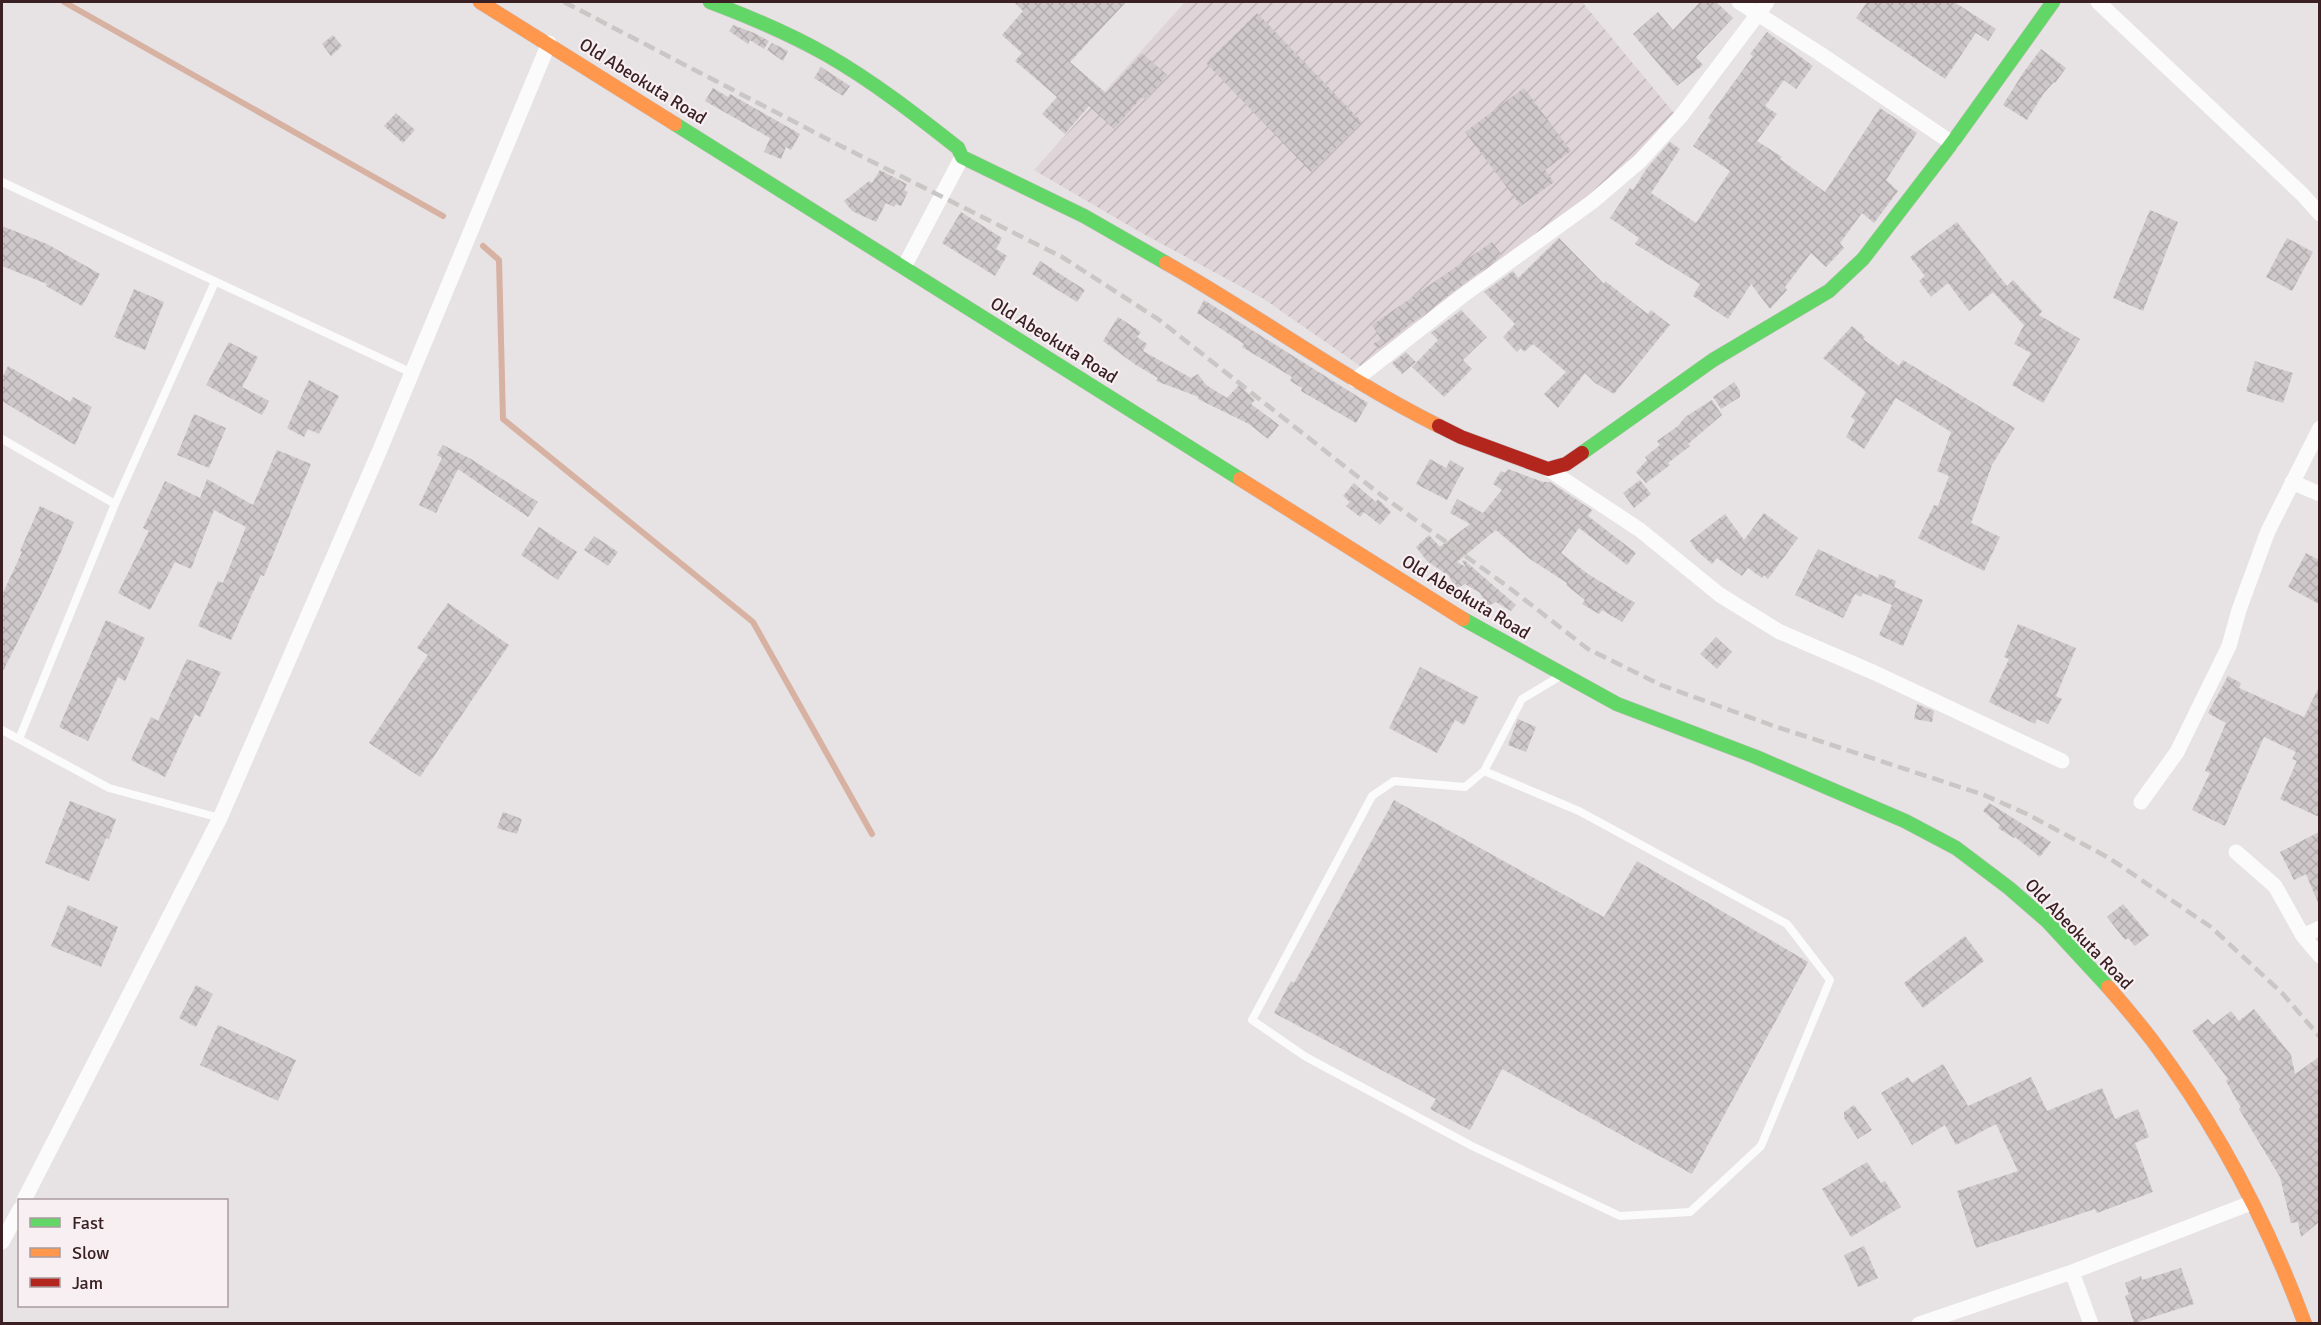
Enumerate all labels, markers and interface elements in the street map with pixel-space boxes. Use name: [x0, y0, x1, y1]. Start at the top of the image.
street label: Old Abeokuta Road: [575, 33, 711, 129]
street label: Old Abeokuta Road: [986, 292, 1122, 388]
street label: Old Abeokuta Road: [1398, 550, 1534, 644]
street label: Old Abeokuta Road: [2020, 874, 2138, 994]
legend: [18, 1199, 228, 1307]
text: Fast: [72, 1212, 104, 1234]
text: Slow: [72, 1242, 109, 1264]
text: Jam: [72, 1272, 103, 1294]

